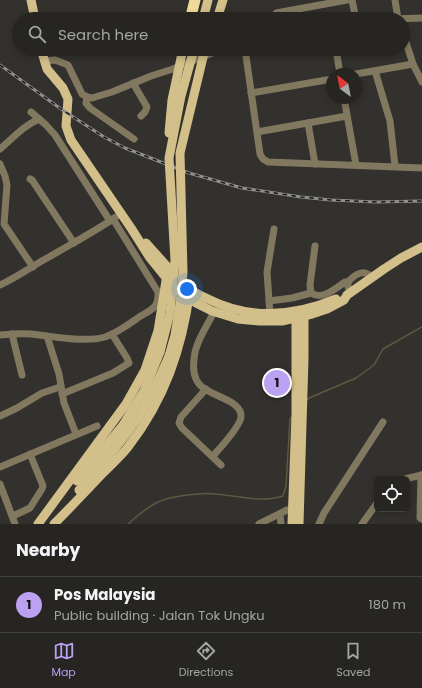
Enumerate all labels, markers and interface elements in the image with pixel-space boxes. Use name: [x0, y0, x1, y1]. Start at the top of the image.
search box: [12, 12, 410, 56]
icon: search: [26, 23, 48, 45]
text: Search here: [58, 24, 148, 45]
north arrow: [326, 68, 362, 104]
your location: [177, 279, 197, 299]
pin: 1: [264, 368, 290, 398]
map controls: [374, 476, 410, 512]
button: locate: [374, 476, 410, 512]
text: Nearby: [16, 538, 80, 562]
text: Pos Malaysia: [54, 584, 156, 605]
text: 1: [27, 595, 31, 614]
text: 180 m: [369, 595, 406, 614]
text: Public building · Jalan Tok Ungku: [54, 606, 265, 625]
tab: Map: [51, 640, 76, 681]
tab: Directions: [179, 640, 233, 681]
tab: Saved: [336, 640, 371, 681]

